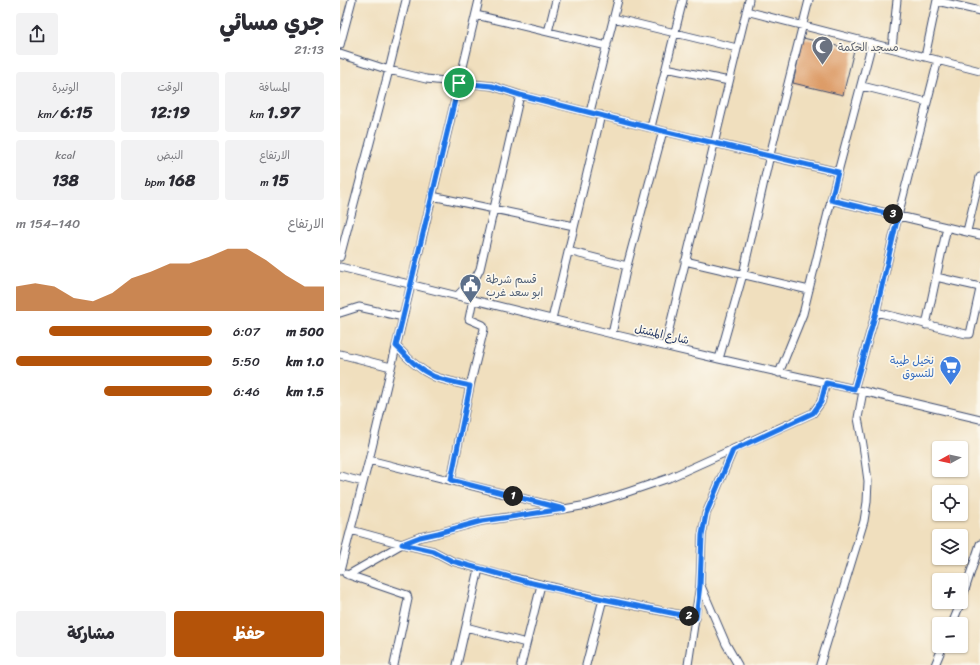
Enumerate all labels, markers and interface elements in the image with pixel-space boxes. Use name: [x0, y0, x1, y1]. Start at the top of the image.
text: جري مسائي: [220, 3, 324, 42]
button: share: [16, 13, 58, 55]
mosque icon: مسجد الحكمة: [810, 34, 836, 67]
text: 21:13: [294, 38, 324, 61]
place label: مسجد الحكمة: [838, 38, 899, 57]
pin: [442, 66, 476, 100]
icon: arrive: [448, 72, 470, 94]
text: الوتيرة: [52, 78, 79, 97]
text: الوقت: [157, 78, 183, 97]
text: المسافة: [259, 78, 290, 97]
text: 6:15: [60, 97, 93, 127]
text: 12:19: [150, 97, 190, 127]
text: 1.97: [267, 97, 300, 127]
text: /km: [38, 105, 60, 124]
text: km: [250, 105, 267, 124]
text: kcal: [55, 146, 75, 165]
text: النبض: [157, 146, 183, 165]
text: الارتفاع: [259, 146, 290, 165]
text: 138: [52, 165, 79, 195]
text: 168: [168, 165, 195, 195]
text: 15: [271, 165, 289, 195]
text: bpm: [145, 173, 168, 192]
text: m: [260, 173, 271, 192]
pin: 3: [883, 204, 903, 224]
text: 3: [890, 204, 896, 223]
text: 140–154 m: [16, 212, 80, 235]
text: الارتفاع: [288, 212, 324, 235]
place label: قسم شرطة ابو سعد غرب: [486, 270, 543, 302]
public building icon: قسم شرطة ابو سعد غرب: [458, 272, 484, 305]
street label: شارع المشتل: [633, 319, 691, 350]
text: 6:07: [233, 320, 260, 343]
text: 500 m: [286, 320, 324, 343]
text: 5:50: [232, 350, 260, 373]
text: 1.0 km: [286, 350, 324, 373]
place label: نخيل طيبة للتسوق: [890, 351, 934, 383]
supermarket icon: نخيل طيبة للتسوق: [937, 353, 963, 386]
text: 6:46: [233, 380, 260, 403]
text: 1.5 km: [286, 380, 324, 403]
north arrow: [932, 441, 968, 477]
map controls: [932, 441, 968, 653]
button: locate: [932, 485, 968, 521]
pin: 1: [503, 486, 523, 506]
text: 1: [511, 486, 515, 505]
button: layers: [932, 529, 968, 565]
button: +: [932, 573, 968, 609]
pin: 2: [679, 606, 699, 626]
text: 2: [686, 606, 692, 625]
button: مشاركة: [16, 611, 166, 657]
button: حفظ: [174, 611, 324, 657]
button: −: [932, 617, 968, 653]

